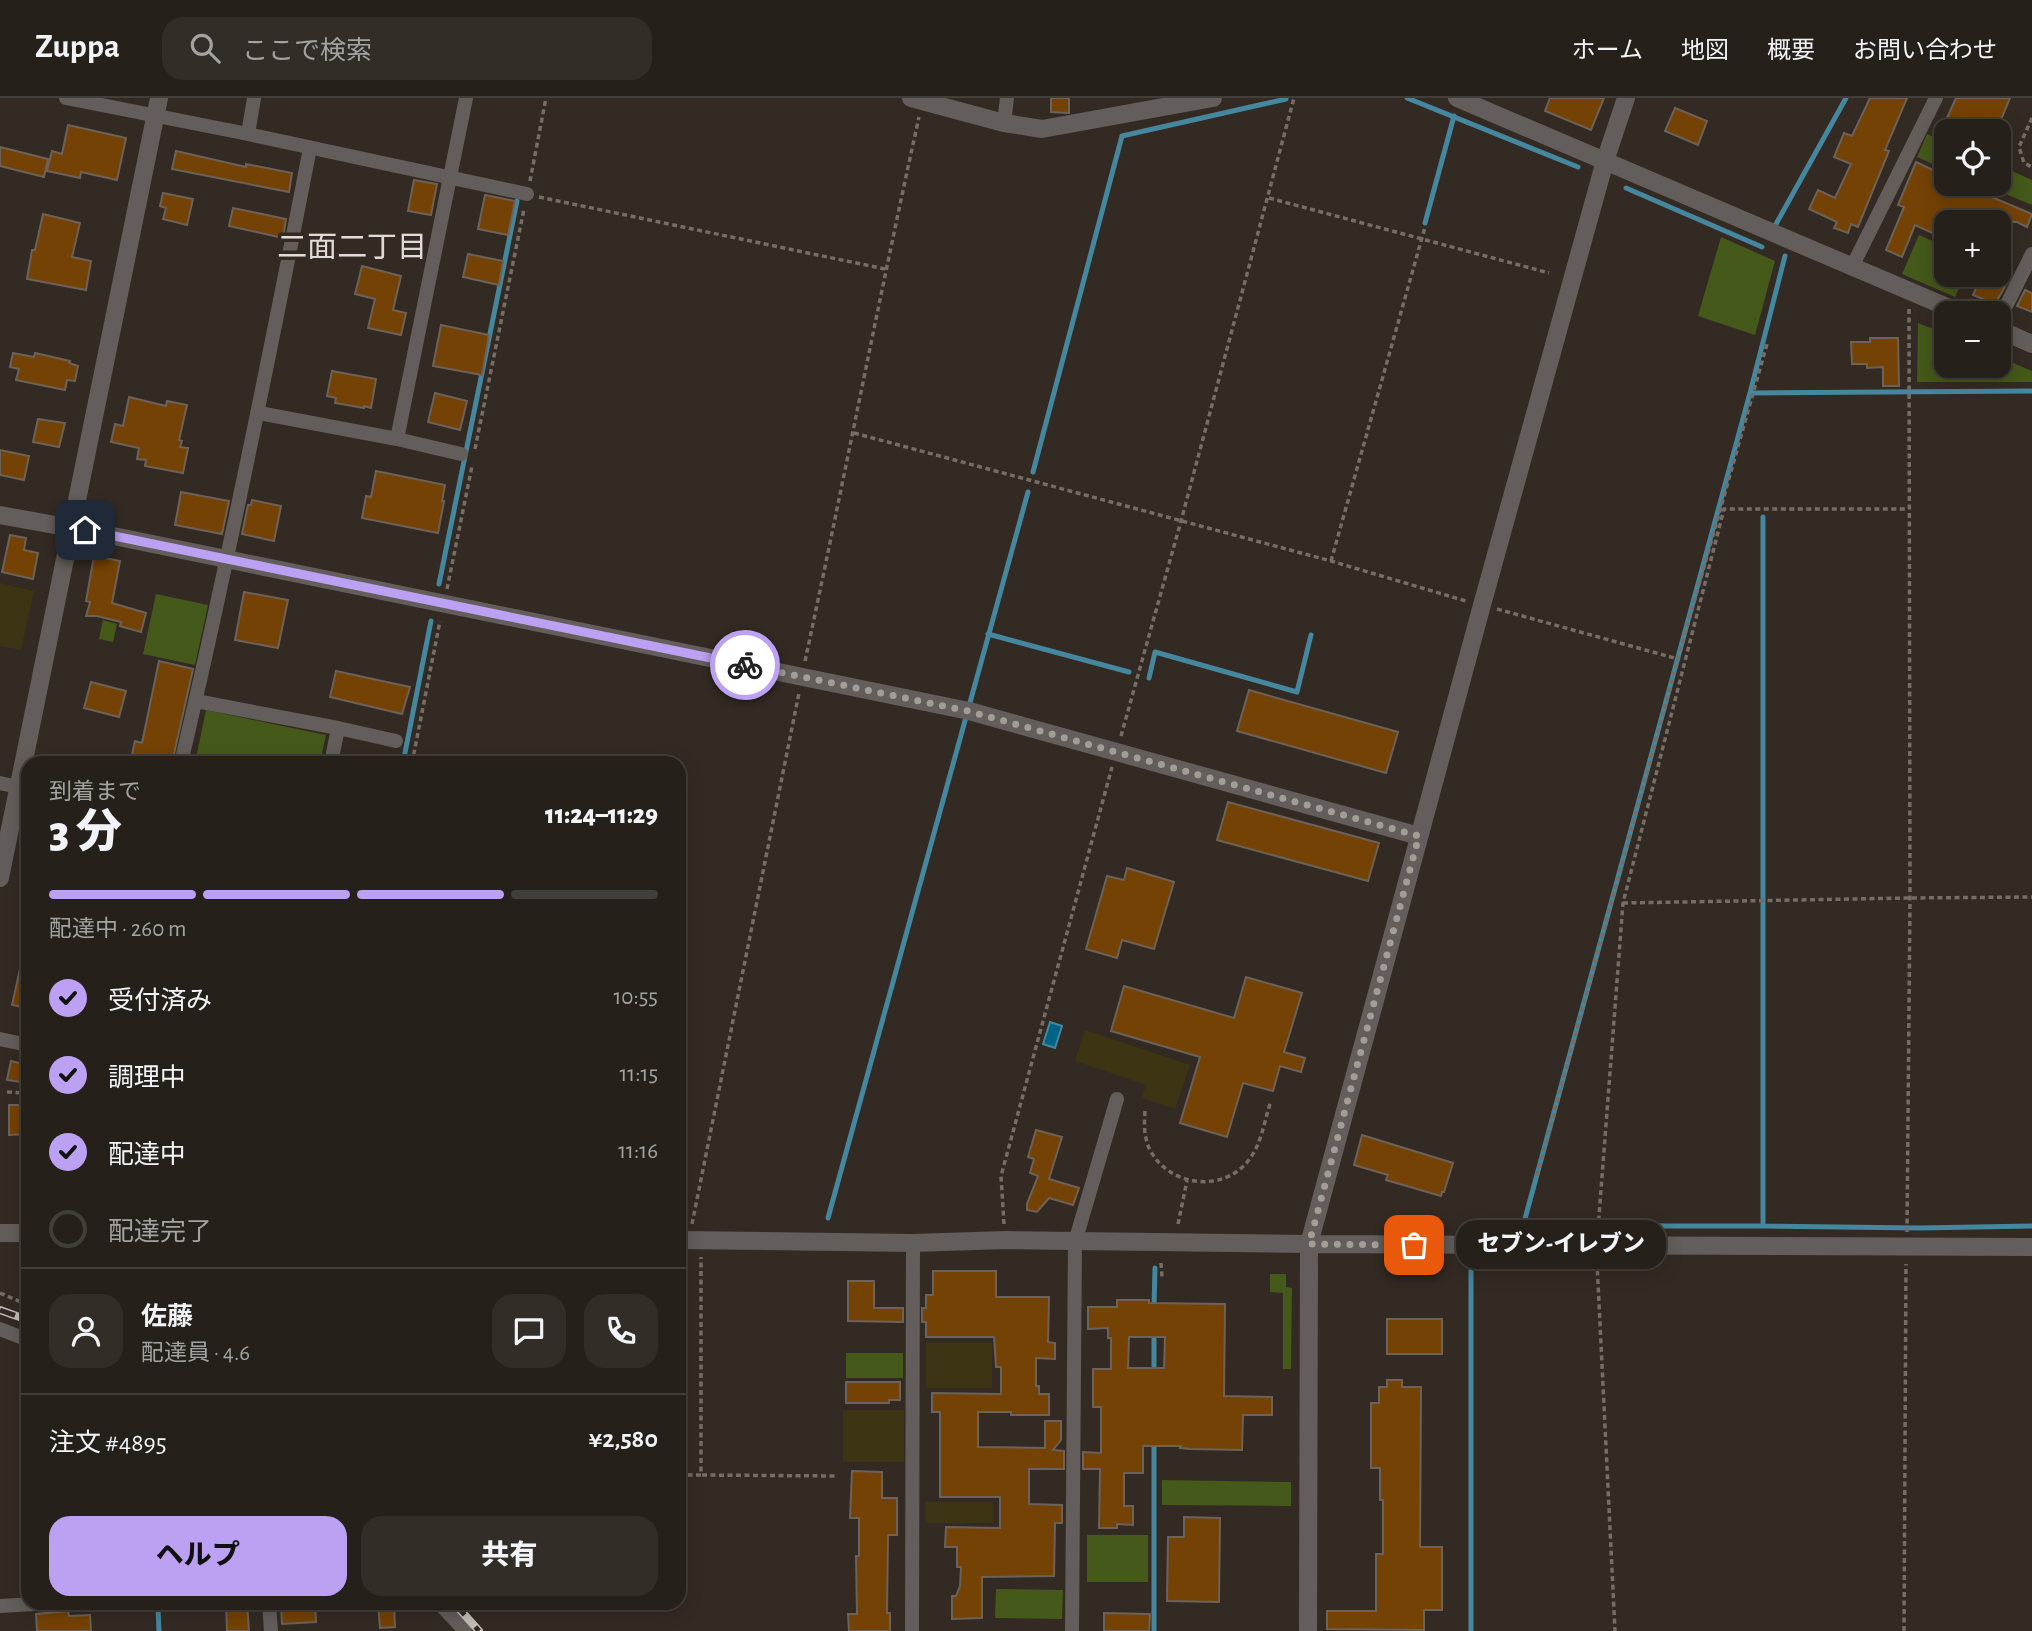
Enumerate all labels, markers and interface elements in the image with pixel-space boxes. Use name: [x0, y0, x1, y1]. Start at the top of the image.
search box: [162, 17, 652, 80]
icon: search: [186, 29, 224, 67]
text: Zuppa: [35, 31, 120, 64]
text: ここで検索: [242, 38, 372, 64]
text: ホーム: [1572, 39, 1643, 63]
text: 地図: [1681, 39, 1729, 63]
text: 概要: [1767, 39, 1815, 63]
text: お問い合わせ: [1853, 39, 1997, 63]
map controls: [1934, 119, 2011, 378]
button: locate: [1934, 119, 2011, 196]
button: +: [1934, 210, 2011, 287]
district label: 二面二丁目: [277, 233, 427, 263]
button: −: [1934, 301, 2011, 378]
pin: [55, 500, 115, 560]
icon: home: [66, 511, 104, 549]
courier: [710, 630, 780, 700]
icon: bike: [726, 646, 764, 684]
text: 到着まで: [49, 781, 141, 804]
text: 11:24–11:29: [545, 802, 658, 828]
text: 3 分: [49, 810, 122, 856]
text: 配達中 · 260 m: [49, 918, 186, 941]
icon: check: [49, 979, 87, 1017]
text: 10:55: [613, 986, 658, 1009]
text: 受付済み: [108, 988, 212, 1014]
icon: check: [49, 1056, 87, 1094]
text: 11:15: [619, 1063, 658, 1086]
text: 調理中: [108, 1065, 186, 1091]
icon: check: [49, 1133, 87, 1171]
text: 11:16: [618, 1140, 658, 1163]
text: 配達中: [108, 1142, 186, 1168]
pin: [1384, 1215, 1444, 1275]
text: 配達完了: [108, 1219, 212, 1245]
callout: セブン-イレブン: [1456, 1220, 1666, 1270]
icon: bag: [1395, 1226, 1433, 1264]
text: セブン-イレブン: [1477, 1233, 1645, 1256]
button: person: [49, 1294, 123, 1368]
button: chat: [492, 1294, 566, 1368]
button: phone: [584, 1294, 658, 1368]
text: 佐藤: [141, 1304, 193, 1330]
text: 配達員 · 4.6: [141, 1342, 250, 1365]
text: ¥2,580: [589, 1426, 658, 1452]
text: 注文 #4895: [49, 1430, 167, 1456]
button: ヘルプ: [49, 1516, 347, 1596]
button: 共有: [361, 1516, 658, 1596]

